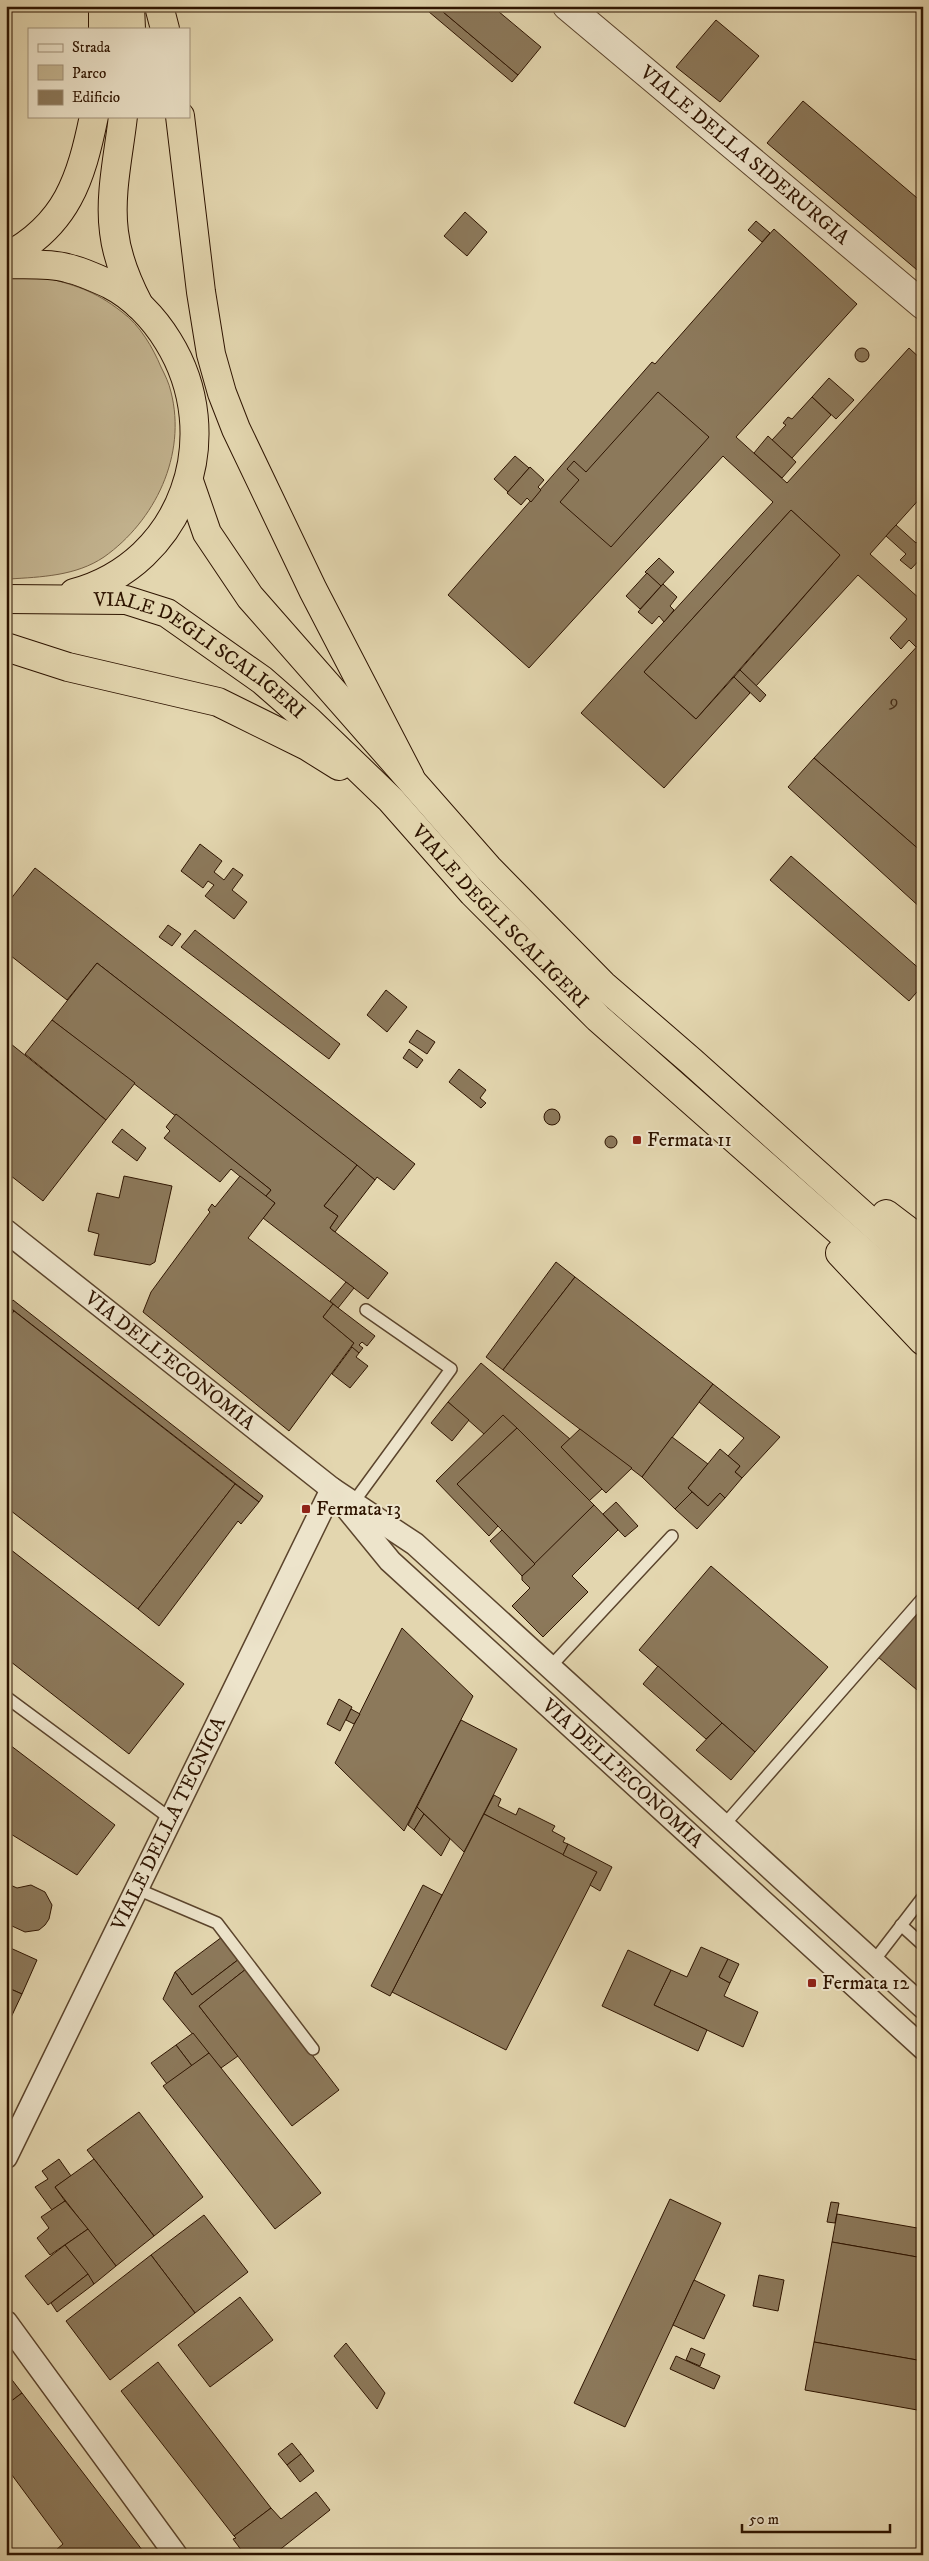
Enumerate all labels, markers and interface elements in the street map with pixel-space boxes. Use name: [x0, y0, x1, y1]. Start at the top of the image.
legend: [28, 28, 190, 118]
text: Strada: [72, 38, 111, 57]
street label: VIALE DELLA SIDERURGIA: [634, 60, 855, 250]
text: Parco: [72, 64, 106, 83]
text: Edificio: [72, 88, 120, 107]
street label: VIALE DEGLI SCALIGERI: [92, 587, 310, 724]
house number: 9: [889, 691, 898, 713]
street label: VIALE DEGLI SCALIGERI: [405, 819, 594, 1014]
place label: Fermata 11: [647, 1128, 732, 1153]
marker: Fermata 11: [631, 1134, 643, 1146]
street label: VIA DELL'ECONOMIA: [79, 1285, 260, 1436]
place label: Fermata 13: [316, 1497, 401, 1522]
marker: Fermata 13: [300, 1503, 312, 1515]
street label: VIA DELL'ECONOMIA: [536, 1693, 709, 1854]
street label: VIALE DELLA TECNICA: [106, 1712, 232, 1935]
place label: Fermata 12: [822, 1971, 910, 1996]
marker: Fermata 12: [806, 1977, 818, 1989]
scale bar: [742, 2501, 889, 2533]
text: 50 m: [749, 2510, 779, 2529]

